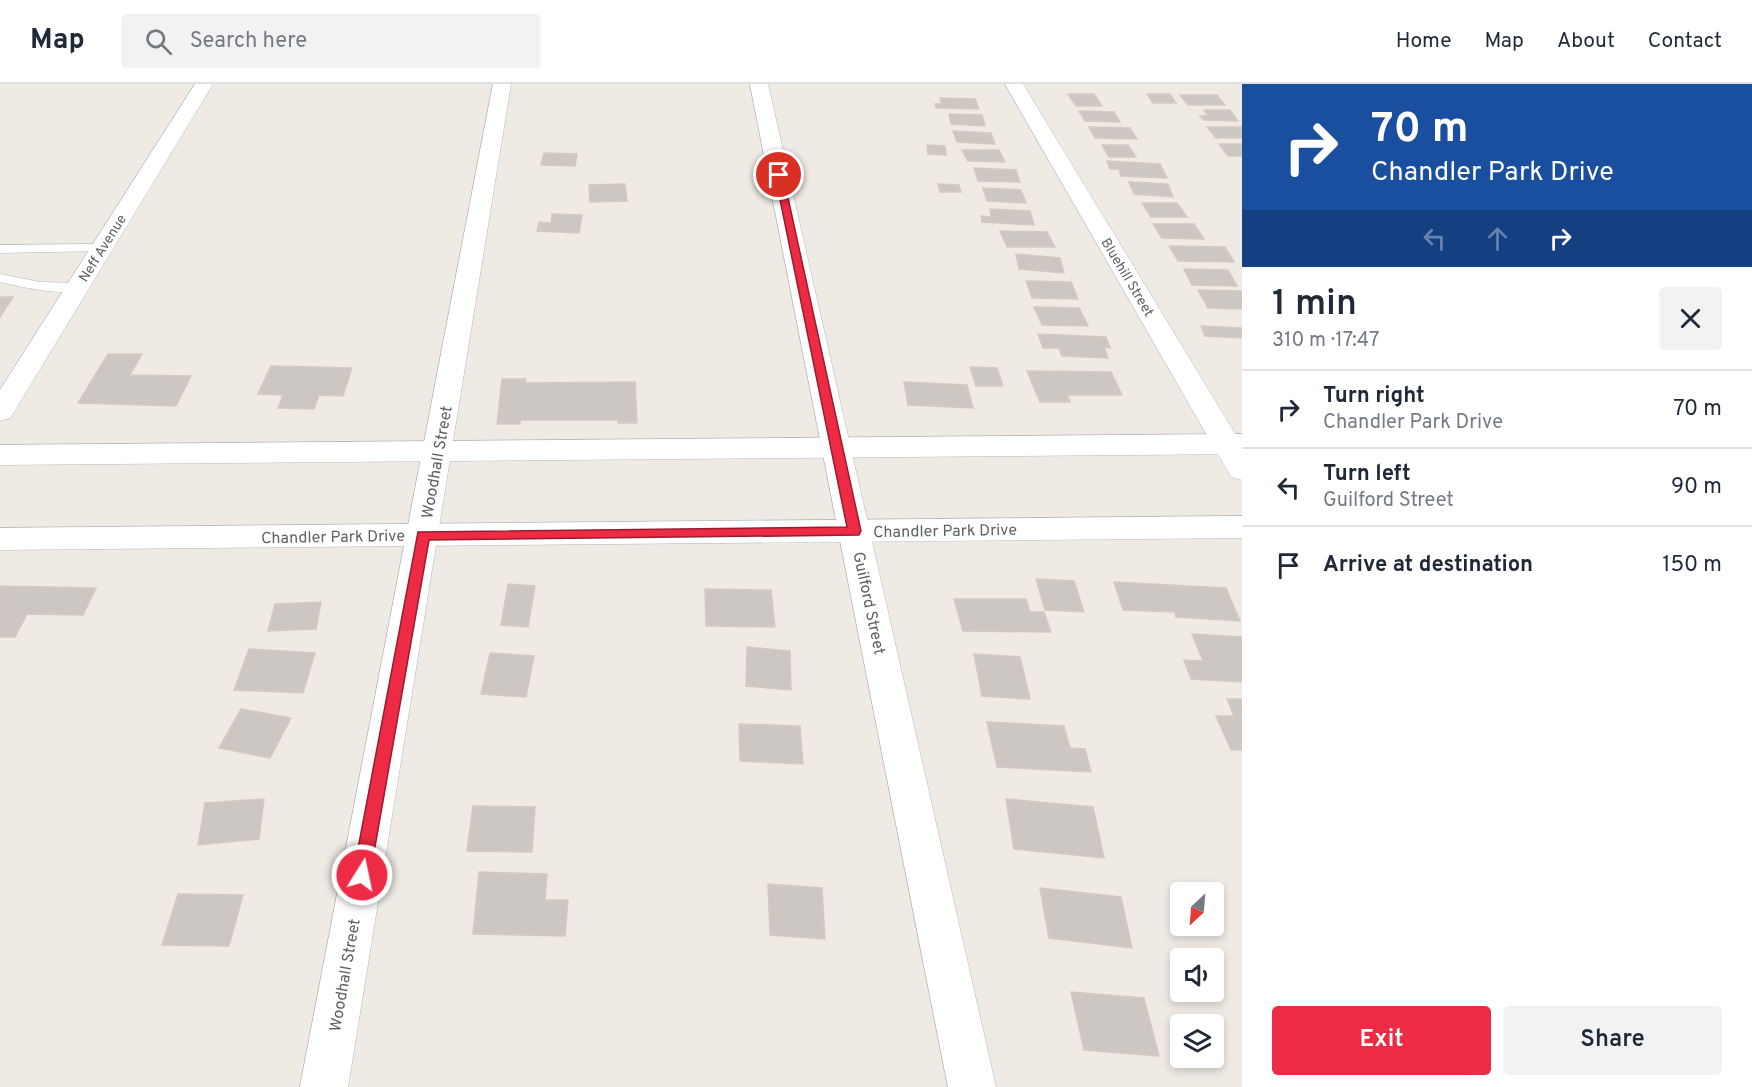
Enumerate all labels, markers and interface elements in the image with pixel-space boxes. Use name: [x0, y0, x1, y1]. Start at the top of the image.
search box: [121, 14, 541, 68]
text: Map: [30, 23, 85, 59]
icon: search: [142, 25, 175, 58]
text: Search here: [190, 28, 307, 55]
text: Home: [1396, 28, 1452, 55]
text: Map: [1485, 28, 1524, 55]
text: About: [1557, 28, 1615, 55]
text: Contact: [1648, 28, 1722, 55]
text: 70 m: [1371, 104, 1469, 157]
icon: right: [1272, 108, 1350, 186]
pin: [753, 149, 804, 200]
text: Chandler Park Drive: [1371, 156, 1614, 190]
icon: arrive: [762, 158, 795, 191]
street label: Neff Avenue: [76, 212, 131, 286]
icon: left: [1418, 222, 1451, 255]
icon: ahead: [1481, 222, 1514, 255]
icon: right: [1544, 222, 1577, 255]
street label: Bluehill Street: [1097, 235, 1157, 320]
text: 1 min: [1272, 282, 1357, 328]
button: close: [1659, 287, 1722, 350]
text: 310 m · 17:47: [1272, 328, 1380, 354]
text: Turn right: [1323, 383, 1425, 410]
icon: right: [1272, 393, 1305, 426]
text: 70 m: [1673, 396, 1722, 423]
street label: Woodhall Street: [418, 404, 458, 520]
text: Chandler Park Drive: [1323, 410, 1503, 436]
text: Turn left: [1323, 461, 1411, 488]
icon: left: [1272, 471, 1305, 504]
text: 90 m: [1671, 474, 1722, 501]
text: Guilford Street: [1323, 488, 1454, 514]
street label: Chandler Park Drive: [873, 521, 1017, 543]
street label: Chandler Park Drive: [261, 527, 405, 549]
icon: arrive: [1272, 549, 1305, 582]
street label: Guilford Street: [847, 550, 889, 657]
text: Arrive at destination: [1323, 552, 1533, 579]
text: 150 m: [1662, 552, 1722, 579]
position arrow: [330, 843, 394, 907]
north arrow: [1170, 882, 1224, 936]
map controls: [1170, 882, 1224, 1068]
street label: Woodhall Street: [326, 917, 366, 1033]
button: sound: [1170, 948, 1224, 1002]
button: Exit: [1272, 1006, 1491, 1075]
button: Share: [1503, 1006, 1722, 1075]
button: layers: [1170, 1014, 1224, 1068]

